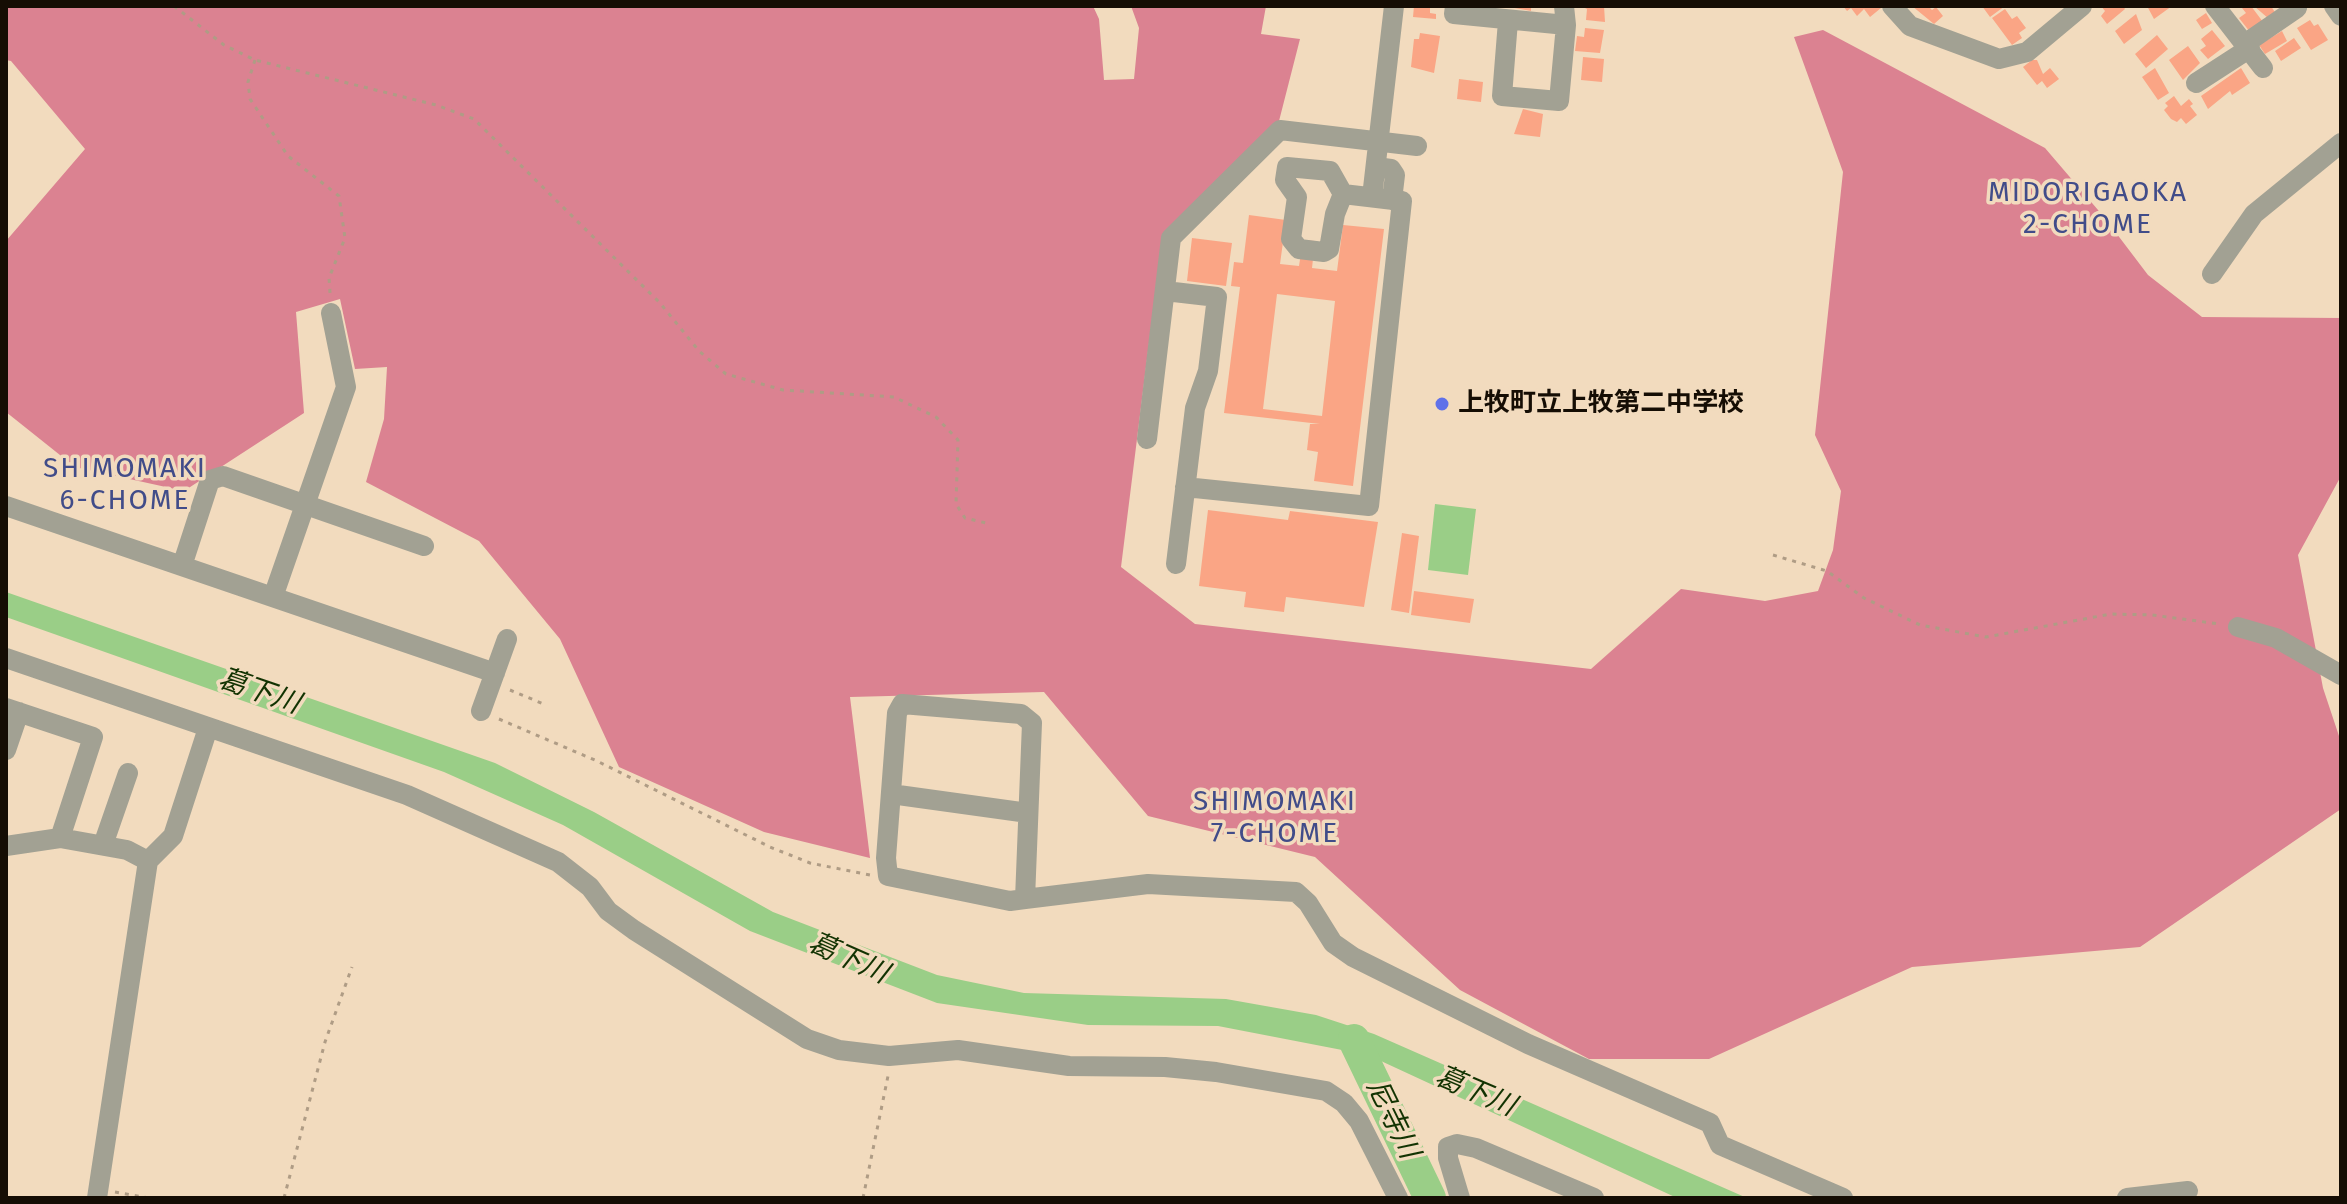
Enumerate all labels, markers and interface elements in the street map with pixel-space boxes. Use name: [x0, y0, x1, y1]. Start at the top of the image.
district label: MIDORIGAOKA 2-CHOME: [1988, 176, 2188, 242]
place label: 上牧町立上牧第二中学校: [1458, 388, 1744, 420]
marker: 上牧町立上牧第二中学校: [1433, 395, 1451, 413]
district label: SHIMOMAKI 6-CHOME: [43, 452, 207, 518]
water label: 葛下川: [214, 662, 304, 722]
district label: SHIMOMAKI 7-CHOME: [1193, 785, 1357, 851]
water label: 葛下川: [803, 927, 893, 991]
water label: 葛下川: [1430, 1060, 1520, 1124]
water label: 尼寺川: [1358, 1074, 1426, 1164]

